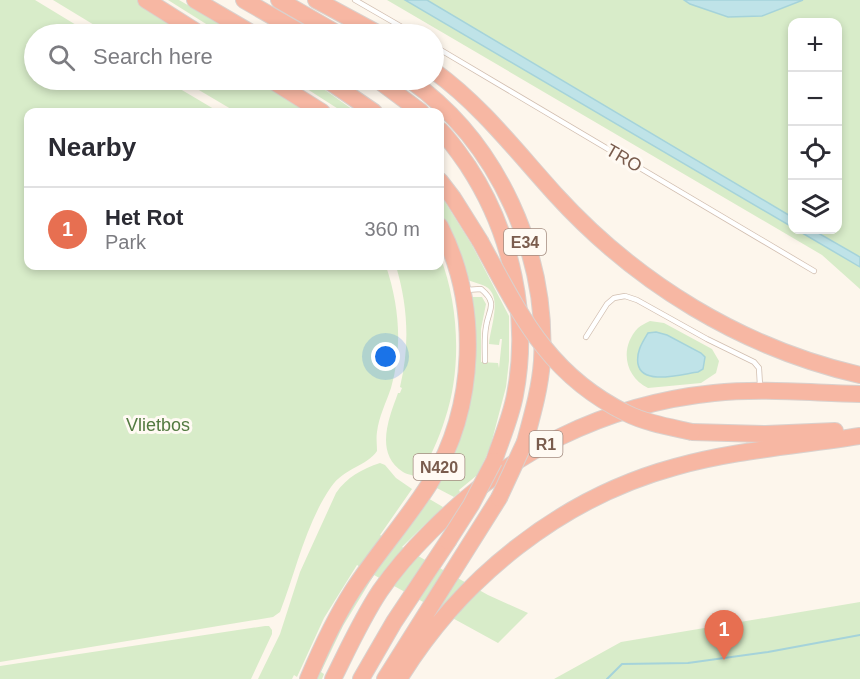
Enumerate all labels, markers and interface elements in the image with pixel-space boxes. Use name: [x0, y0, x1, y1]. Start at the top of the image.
map controls: [788, 18, 842, 234]
button: +: [788, 18, 842, 72]
search box: [24, 24, 444, 90]
icon: search: [45, 41, 78, 74]
text: Search here: [93, 44, 213, 69]
button: −: [788, 72, 842, 126]
button: locate: [788, 126, 842, 180]
text: Nearby: [48, 132, 136, 162]
street label: TRO: [603, 140, 645, 176]
button: layers: [788, 180, 842, 234]
text: Het Rot: [105, 205, 183, 230]
text: 1: [62, 218, 73, 240]
text: 360 m: [364, 218, 420, 240]
road number: E34: [504, 229, 546, 255]
text: Park: [105, 231, 146, 253]
your location: [371, 342, 400, 371]
park label: Vlietbos: [126, 415, 190, 435]
road number: R1: [530, 431, 562, 457]
road number: N420: [414, 454, 464, 480]
pin: 1: [704, 610, 744, 660]

